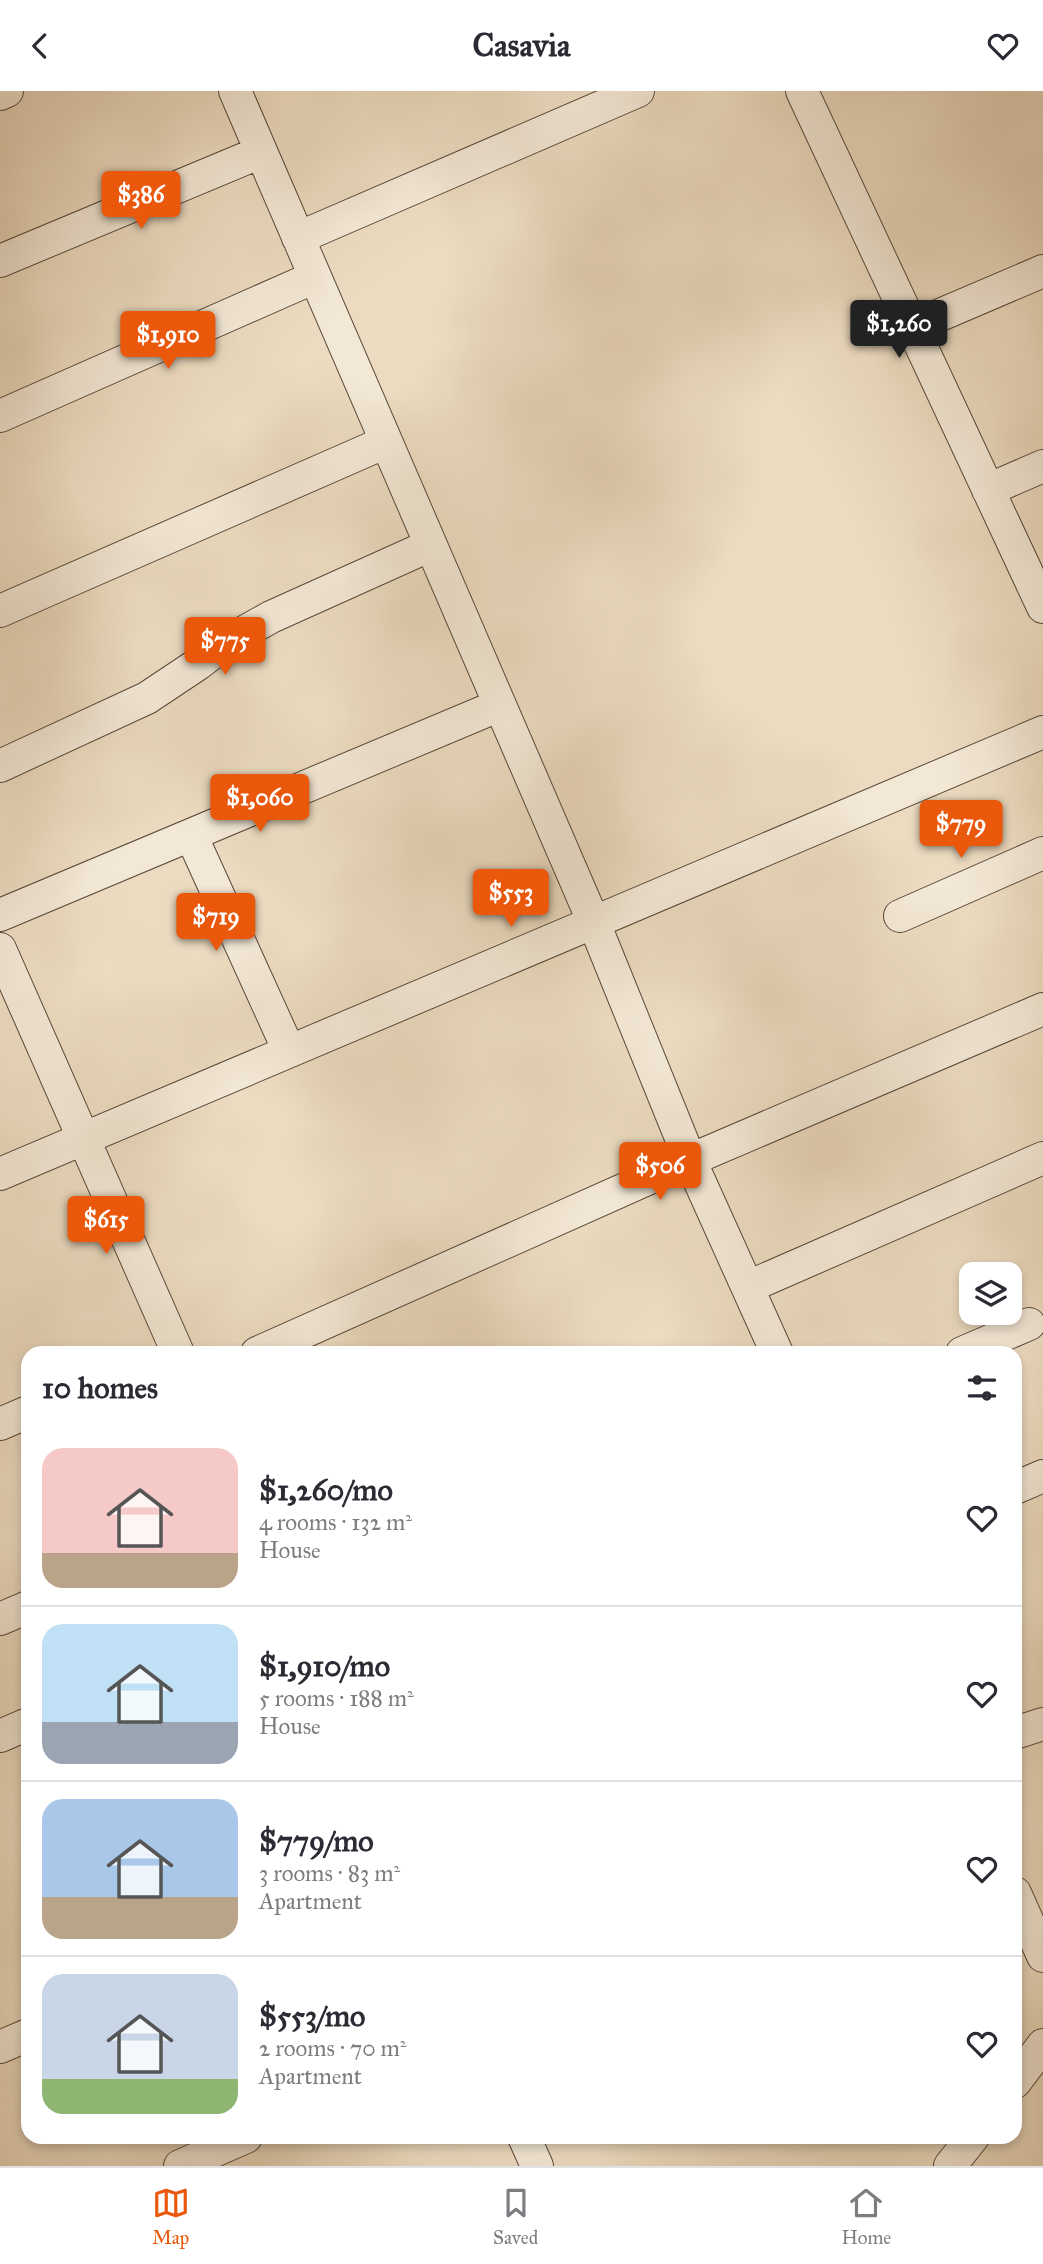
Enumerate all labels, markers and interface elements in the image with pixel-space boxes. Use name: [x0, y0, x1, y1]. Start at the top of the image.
text: Casavia: [472, 26, 571, 65]
icon: back: [21, 27, 59, 65]
icon: heart: [984, 27, 1022, 65]
pin: $386: [100, 171, 182, 231]
text: $386: [117, 180, 165, 208]
pin: $1,260: [842, 301, 956, 360]
text: $1,260: [866, 309, 932, 337]
pin: $1,910: [111, 311, 225, 371]
text: $1,910: [136, 320, 200, 348]
pin: $775: [184, 617, 266, 677]
text: $775: [200, 626, 250, 654]
pin: $1,060: [203, 775, 317, 834]
text: $1,060: [226, 783, 294, 811]
pin: $779: [920, 801, 1002, 860]
text: $779: [936, 809, 986, 837]
pin: $553: [470, 869, 552, 929]
text: $553: [489, 878, 533, 906]
pin: $719: [175, 893, 257, 953]
text: $719: [192, 902, 240, 930]
pin: $506: [619, 1143, 701, 1202]
text: $506: [635, 1151, 685, 1179]
pin: $615: [65, 1197, 147, 1256]
text: $615: [83, 1205, 129, 1233]
map controls: [959, 1262, 1022, 1325]
button: layers: [959, 1262, 1022, 1325]
icon: filters: [963, 1369, 1001, 1407]
text: 10 homes: [42, 1370, 158, 1406]
text: $1,260/mo: [259, 1472, 393, 1508]
icon: home: [98, 1476, 182, 1560]
icon: heart: [963, 1499, 1001, 1537]
text: 4 rooms · 132 m²: [259, 1508, 412, 1536]
text: House: [259, 1536, 321, 1564]
text: $1,910/mo: [259, 1648, 390, 1684]
icon: home: [98, 1652, 182, 1736]
icon: heart: [963, 1675, 1001, 1713]
text: 5 rooms · 188 m²: [259, 1684, 414, 1712]
text: House: [259, 1712, 321, 1740]
text: $779/mo: [259, 1823, 374, 1859]
icon: home: [98, 1827, 182, 1911]
icon: heart: [963, 1850, 1001, 1888]
text: 3 rooms · 83 m²: [259, 1859, 400, 1887]
text: Apartment: [259, 1887, 362, 1915]
text: $553/mo: [259, 1998, 365, 2034]
icon: home: [98, 2002, 182, 2086]
icon: heart: [963, 2025, 1001, 2063]
text: 2 rooms · 70 m²: [259, 2034, 407, 2062]
text: Apartment: [259, 2062, 362, 2090]
tab: Map: [152, 2184, 190, 2249]
tab: Saved: [493, 2184, 538, 2249]
tab: Home: [842, 2184, 891, 2249]

